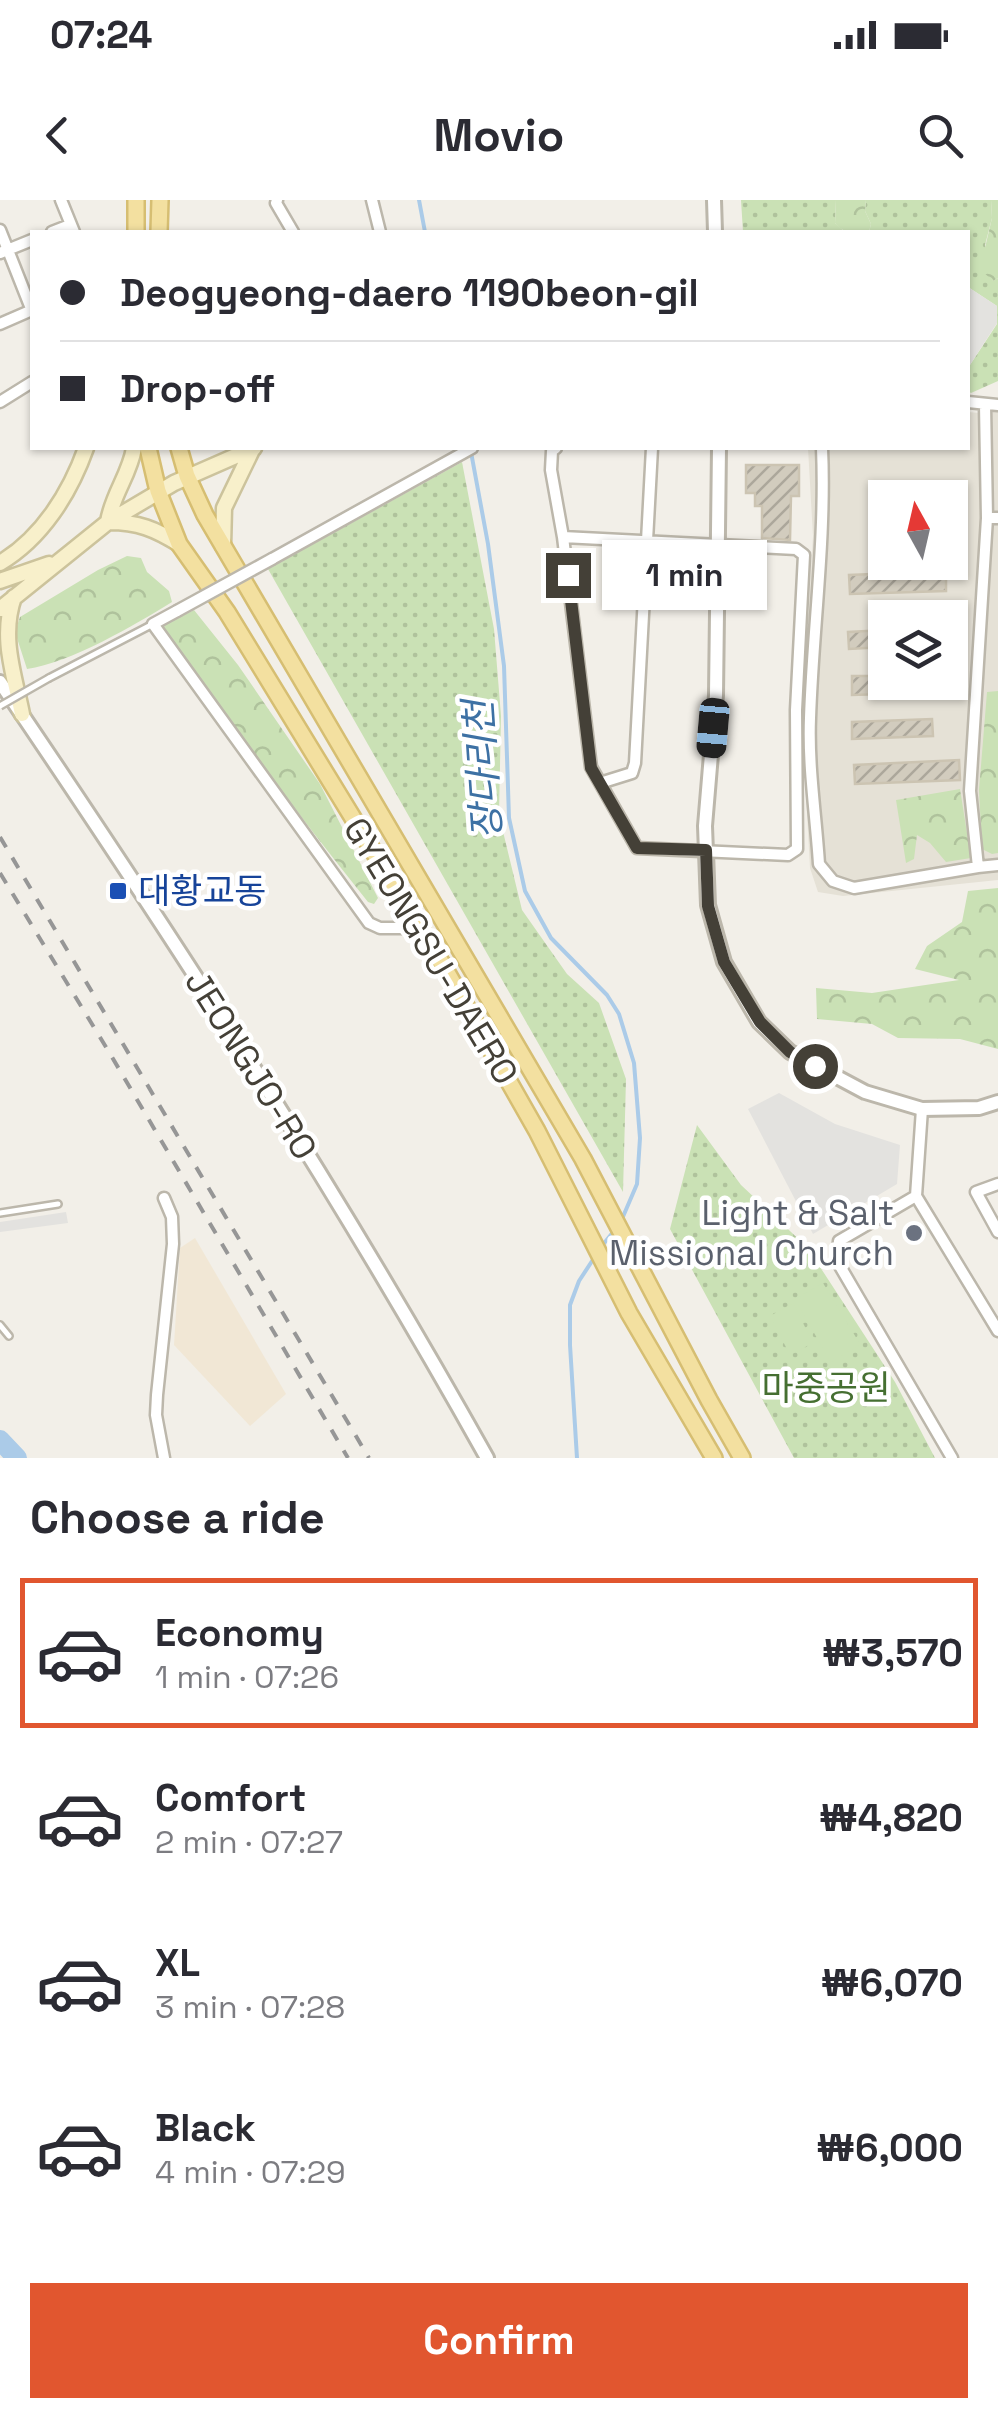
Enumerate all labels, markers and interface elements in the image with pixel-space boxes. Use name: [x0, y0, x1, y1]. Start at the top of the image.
text: 07:24: [50, 11, 152, 59]
text: Movio: [434, 107, 564, 164]
icon: back: [30, 108, 85, 163]
icon: search: [913, 108, 968, 163]
text: Deogyeong-daero 1190beon-gil: [120, 269, 699, 317]
text: Drop-off: [120, 365, 275, 413]
north arrow: [868, 480, 968, 580]
map controls: [868, 480, 968, 700]
callout: 1 min: [603, 540, 768, 610]
route end: [546, 553, 591, 598]
text: 1 min: [645, 555, 724, 595]
button: layers: [868, 600, 968, 700]
water label: 장다리천: [454, 695, 512, 841]
car: [695, 697, 731, 759]
street label: GYEONGSU-DAERO: [334, 810, 528, 1092]
place label: 대황교동: [138, 869, 267, 913]
marker: 대황교동: [107, 880, 129, 902]
street label: JEONGJO-RO: [175, 962, 327, 1168]
route start: [793, 1044, 838, 1089]
place label: Light & Salt Missional Church: [609, 1191, 894, 1275]
marker: Light & Salt Missional Church: [903, 1222, 925, 1244]
park label: 마중공원: [762, 1366, 890, 1410]
text: Choose a ride: [30, 1489, 325, 1546]
icon: car: [35, 1608, 125, 1698]
text: Economy: [155, 1609, 324, 1657]
text: ₩3,570: [822, 1629, 963, 1677]
text: 1 min · 07:26: [155, 1657, 339, 1697]
icon: car: [35, 1773, 125, 1863]
text: Comfort: [155, 1774, 306, 1822]
text: ₩4,820: [819, 1794, 963, 1842]
text: 2 min · 07:27: [155, 1822, 343, 1862]
icon: car: [35, 1938, 125, 2028]
text: XL: [155, 1939, 200, 1987]
text: ₩6,070: [821, 1959, 963, 2007]
text: 3 min · 07:28: [155, 1987, 345, 2027]
icon: car: [35, 2103, 125, 2193]
text: Black: [155, 2104, 256, 2152]
text: ₩6,000: [816, 2124, 963, 2172]
text: 4 min · 07:29: [155, 2152, 346, 2192]
button: Confirm: [30, 2283, 968, 2398]

